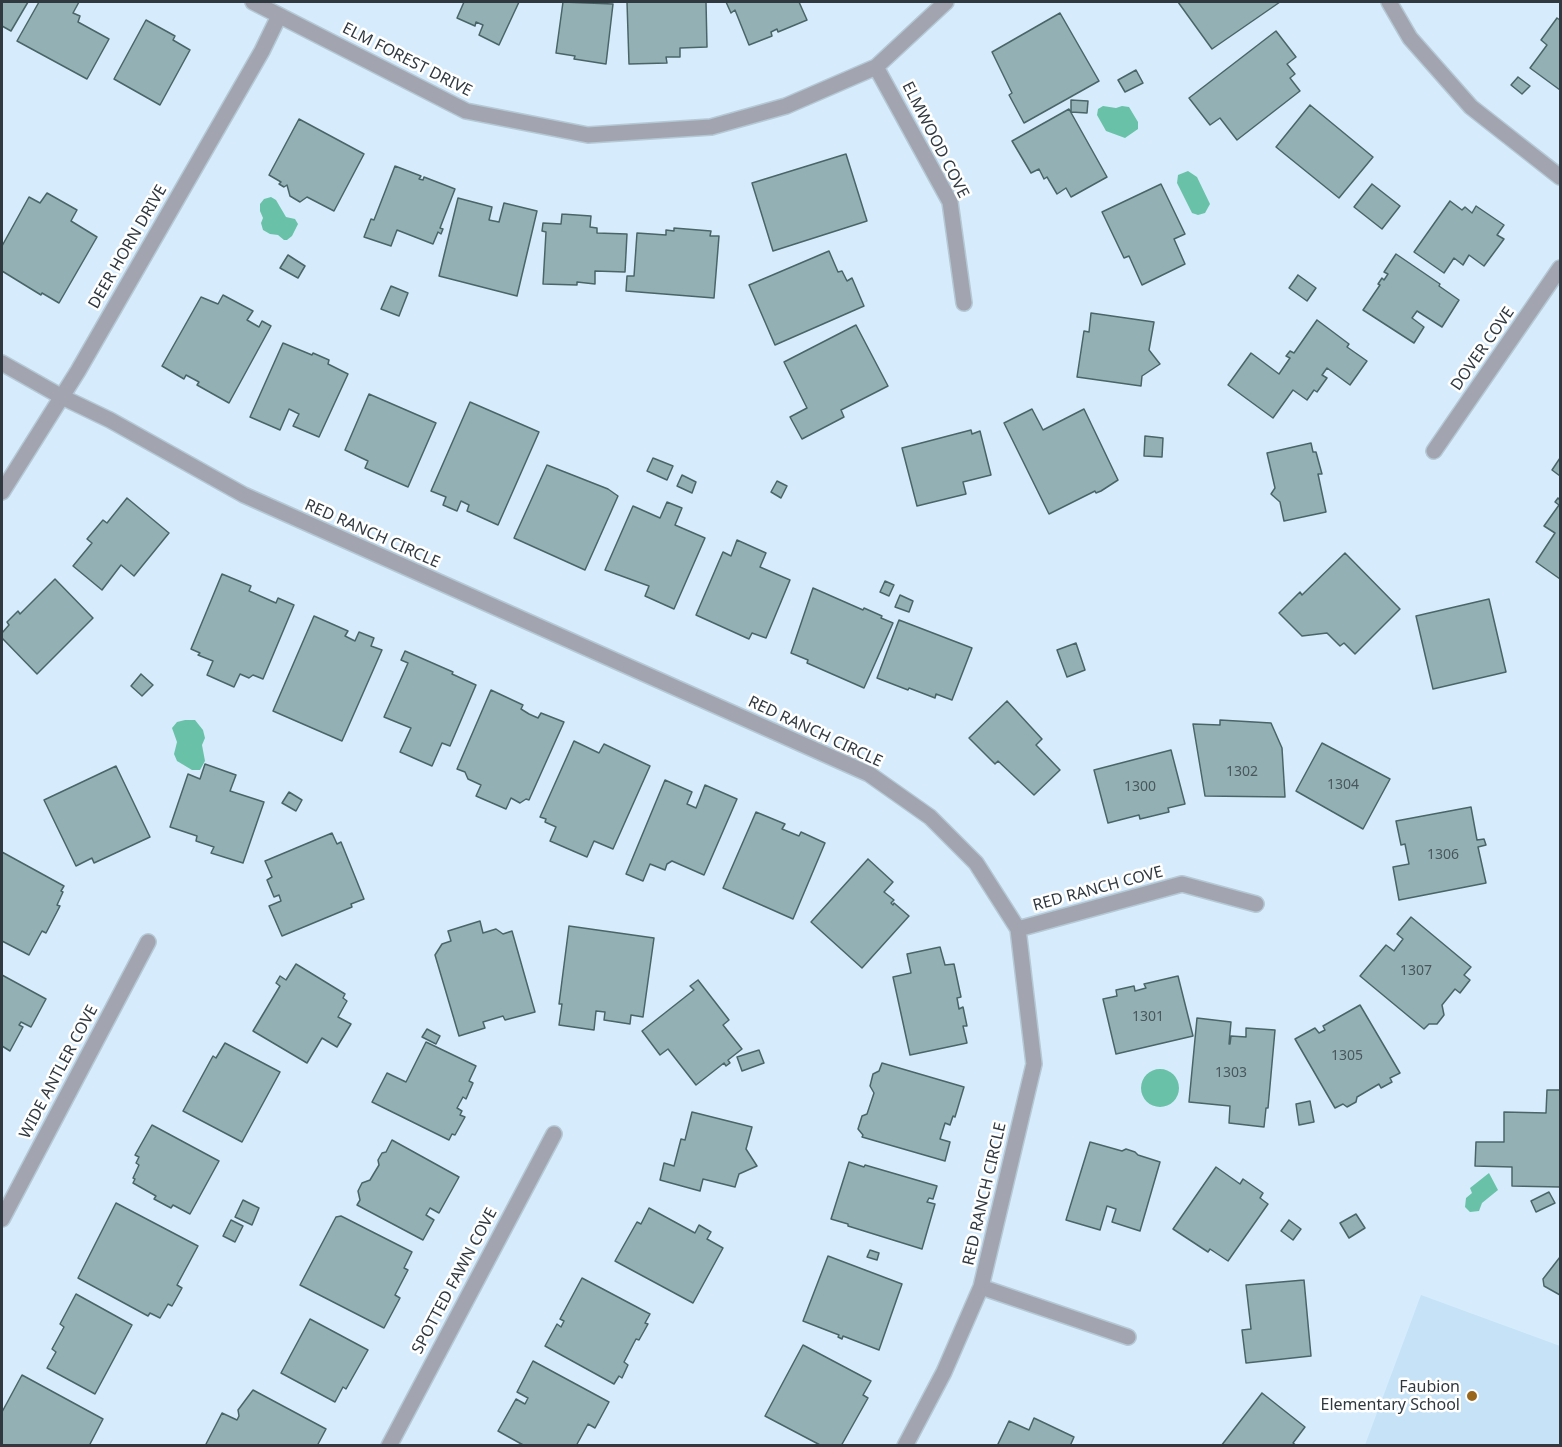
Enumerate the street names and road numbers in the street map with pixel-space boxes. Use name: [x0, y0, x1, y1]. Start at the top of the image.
street label: ELM FOREST DRIVE: [339, 19, 475, 101]
street label: ELMWOOD COVE: [897, 79, 973, 201]
street label: DEER HORN DRIVE: [85, 182, 171, 312]
street label: DOVER COVE: [1447, 304, 1519, 394]
street label: RED RANCH CIRCLE: [301, 496, 443, 572]
street label: RED RANCH CIRCLE: [745, 692, 885, 772]
street label: RED RANCH COVE: [1031, 862, 1165, 916]
street label: WIDE ANTLER COVE: [16, 1002, 102, 1142]
street label: RED RANCH CIRCLE: [959, 1121, 1011, 1267]
street label: SPOTTED FAWN COVE: [408, 1205, 502, 1357]

